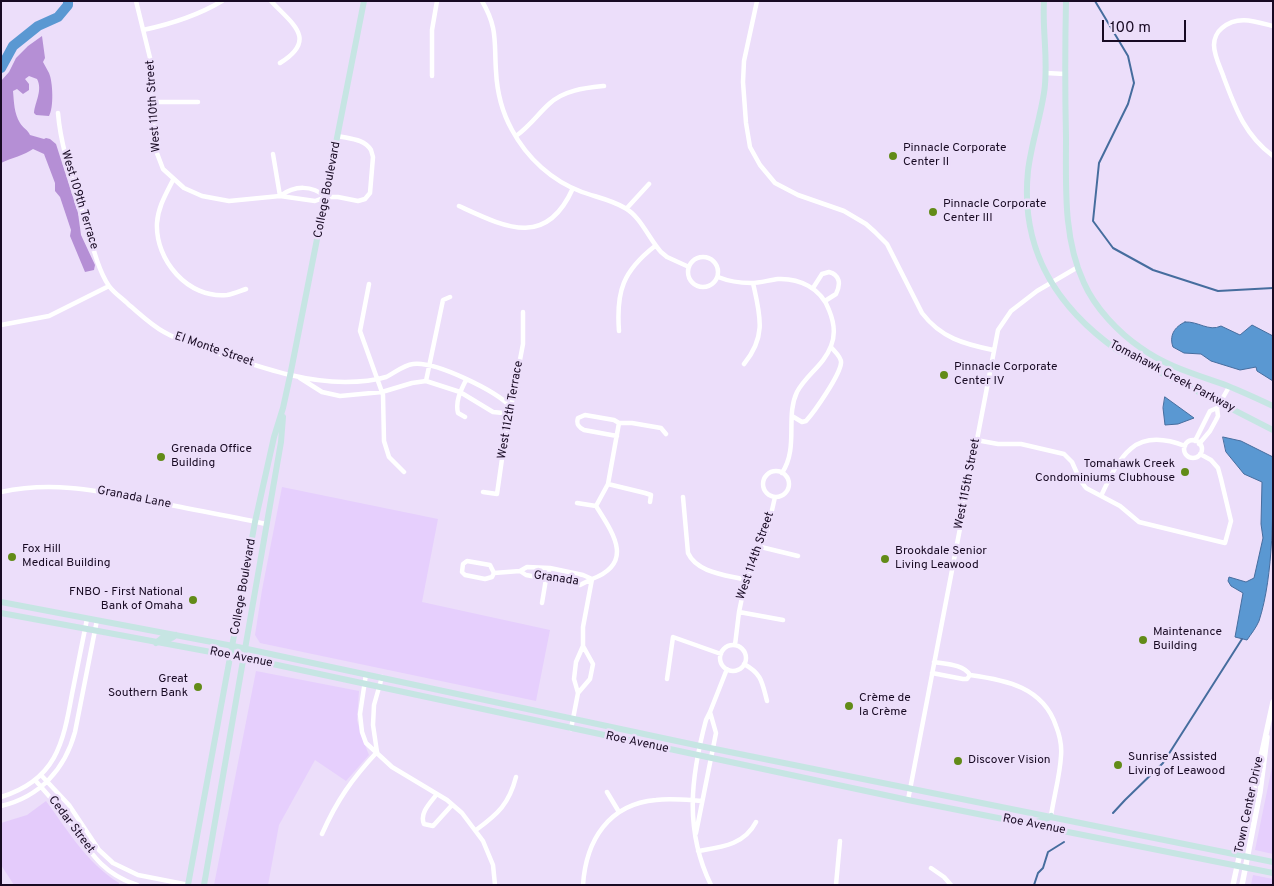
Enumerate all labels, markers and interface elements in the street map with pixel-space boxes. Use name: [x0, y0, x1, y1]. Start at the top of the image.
scale bar: [1104, 10, 1188, 42]
text: 100 m: [1110, 19, 1151, 38]
street label: West 110th Street: [144, 59, 164, 153]
street label: College Boulevard: [312, 141, 344, 239]
place label: Pinnacle Corporate Center II: [903, 142, 1006, 170]
street label: West 109th Terrace: [57, 149, 101, 251]
marker: Pinnacle Corporate Center II: [887, 150, 899, 162]
place label: Pinnacle Corporate Center III: [943, 198, 1046, 226]
marker: Pinnacle Corporate Center III: [927, 206, 939, 218]
street label: El Monte Street: [173, 330, 255, 370]
street label: Tomahawk Creek Parkway: [1107, 338, 1237, 416]
street label: West 112th Terrace: [495, 360, 527, 460]
place label: Pinnacle Corporate Center IV: [954, 361, 1057, 389]
marker: Pinnacle Corporate Center IV: [938, 369, 950, 381]
street label: West 115th Street: [952, 437, 984, 531]
place label: Grenada Office Building: [171, 443, 252, 471]
marker: Grenada Office Building: [155, 451, 167, 463]
place label: Tomahawk Creek Condominiums Clubhouse: [1035, 458, 1175, 486]
marker: Tomahawk Creek Condominiums Clubhouse: [1179, 466, 1191, 478]
street label: Granada Lane: [96, 484, 172, 512]
street label: West 114th Street: [734, 510, 778, 602]
street label: College Boulevard: [228, 538, 260, 636]
place label: Fox Hill Medical Building: [22, 543, 111, 571]
place label: Brookdale Senior Living Leawood: [895, 545, 987, 573]
marker: Fox Hill Medical Building: [6, 551, 18, 563]
marker: Brookdale Senior Living Leawood: [879, 553, 891, 565]
street label: Granada: [532, 569, 580, 589]
place label: FNBO - First National Bank of Omaha: [69, 586, 183, 614]
marker: FNBO - First National Bank of Omaha: [187, 594, 199, 606]
place label: Maintenance Building: [1153, 626, 1222, 654]
marker: Maintenance Building: [1137, 634, 1149, 646]
street label: Roe Avenue: [208, 645, 274, 671]
place label: Great Southern Bank: [108, 673, 188, 701]
marker: Great Southern Bank: [192, 681, 204, 693]
place label: Crème de la Crème: [859, 692, 911, 720]
marker: Crème de la Crème: [843, 700, 855, 712]
street label: Roe Avenue: [604, 729, 670, 757]
place label: Sunrise Assisted Living of Leawood: [1128, 751, 1225, 779]
place label: Discover Vision: [968, 754, 1051, 768]
marker: Discover Vision: [952, 755, 964, 767]
street label: Town Center Drive: [1233, 755, 1267, 855]
marker: Sunrise Assisted Living of Leawood: [1112, 759, 1124, 771]
street label: Cedar Street: [45, 793, 97, 857]
street label: Roe Avenue: [1001, 812, 1067, 838]

